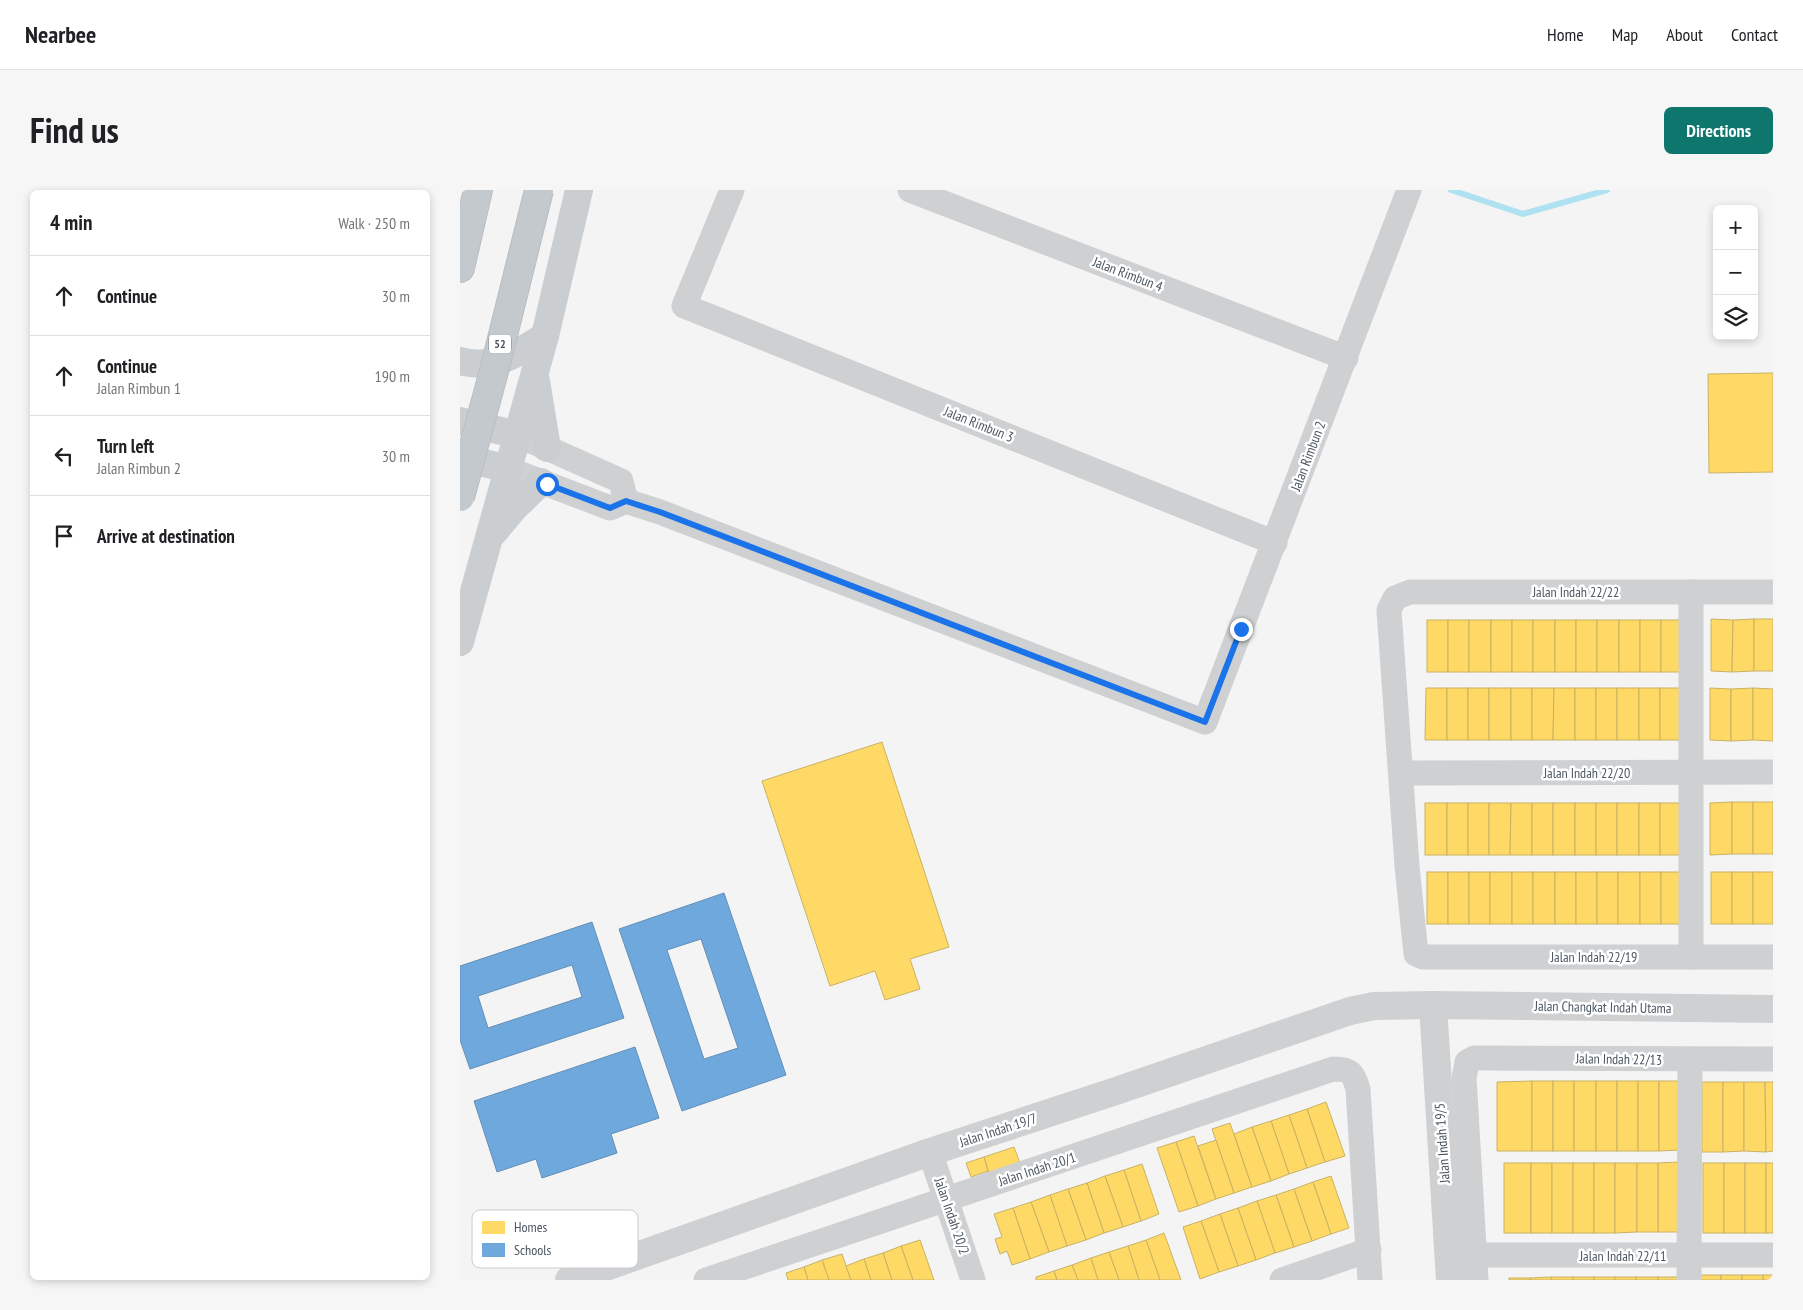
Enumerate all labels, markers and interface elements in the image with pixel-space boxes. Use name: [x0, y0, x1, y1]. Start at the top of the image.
text: Nearbee: [25, 19, 96, 50]
text: Home: [1547, 23, 1584, 46]
text: Map: [1612, 23, 1638, 46]
text: About: [1666, 23, 1703, 46]
text: Contact: [1731, 23, 1778, 46]
text: Find us: [30, 107, 119, 153]
button: Directions: [1664, 107, 1773, 154]
map controls: [1713, 205, 1758, 340]
button: +: [1713, 205, 1758, 250]
text: 4 min: [50, 209, 92, 236]
text: Walk · 250 m: [338, 213, 410, 233]
button: −: [1713, 250, 1758, 295]
street label: Jalan Rimbun 4: [1090, 252, 1166, 296]
icon: ahead: [50, 282, 78, 310]
text: Continue: [97, 284, 157, 308]
text: 30 m: [382, 286, 410, 306]
button: layers: [1713, 295, 1758, 340]
road number: 52: [489, 334, 511, 354]
text: Continue: [97, 354, 157, 378]
icon: ahead: [50, 362, 78, 390]
text: 190 m: [375, 366, 410, 386]
text: Jalan Rimbun 1: [97, 378, 181, 398]
street label: Jalan Rimbun 3: [941, 402, 1016, 446]
street label: Jalan Rimbun 2: [1286, 419, 1330, 494]
text: Turn left: [97, 434, 154, 458]
icon: left: [50, 442, 78, 470]
text: 30 m: [382, 446, 410, 466]
text: Jalan Rimbun 2: [97, 458, 181, 478]
route start: [536, 473, 559, 496]
icon: arrive: [50, 522, 78, 550]
text: Arrive at destination: [97, 524, 235, 548]
street label: Jalan Indah 22/22: [1532, 583, 1619, 601]
route end: [1230, 618, 1253, 641]
street label: Jalan Indah 22/20: [1543, 764, 1630, 782]
street label: Jalan Indah 22/19: [1550, 948, 1637, 966]
street label: Jalan Changkat Indah Utama: [1533, 997, 1672, 1017]
street label: Jalan Indah 22/13: [1575, 1049, 1662, 1069]
street label: Jalan Indah 19/5: [1430, 1102, 1454, 1185]
street label: Jalan Indah 19/7: [956, 1109, 1039, 1151]
street label: Jalan Indah 20/1: [995, 1148, 1078, 1190]
street label: Jalan Indah 20/2: [930, 1174, 974, 1257]
legend: [472, 1210, 638, 1268]
text: Homes: [514, 1218, 547, 1236]
text: Schools: [514, 1241, 551, 1259]
street label: Jalan Indah 22/11: [1579, 1247, 1666, 1265]

